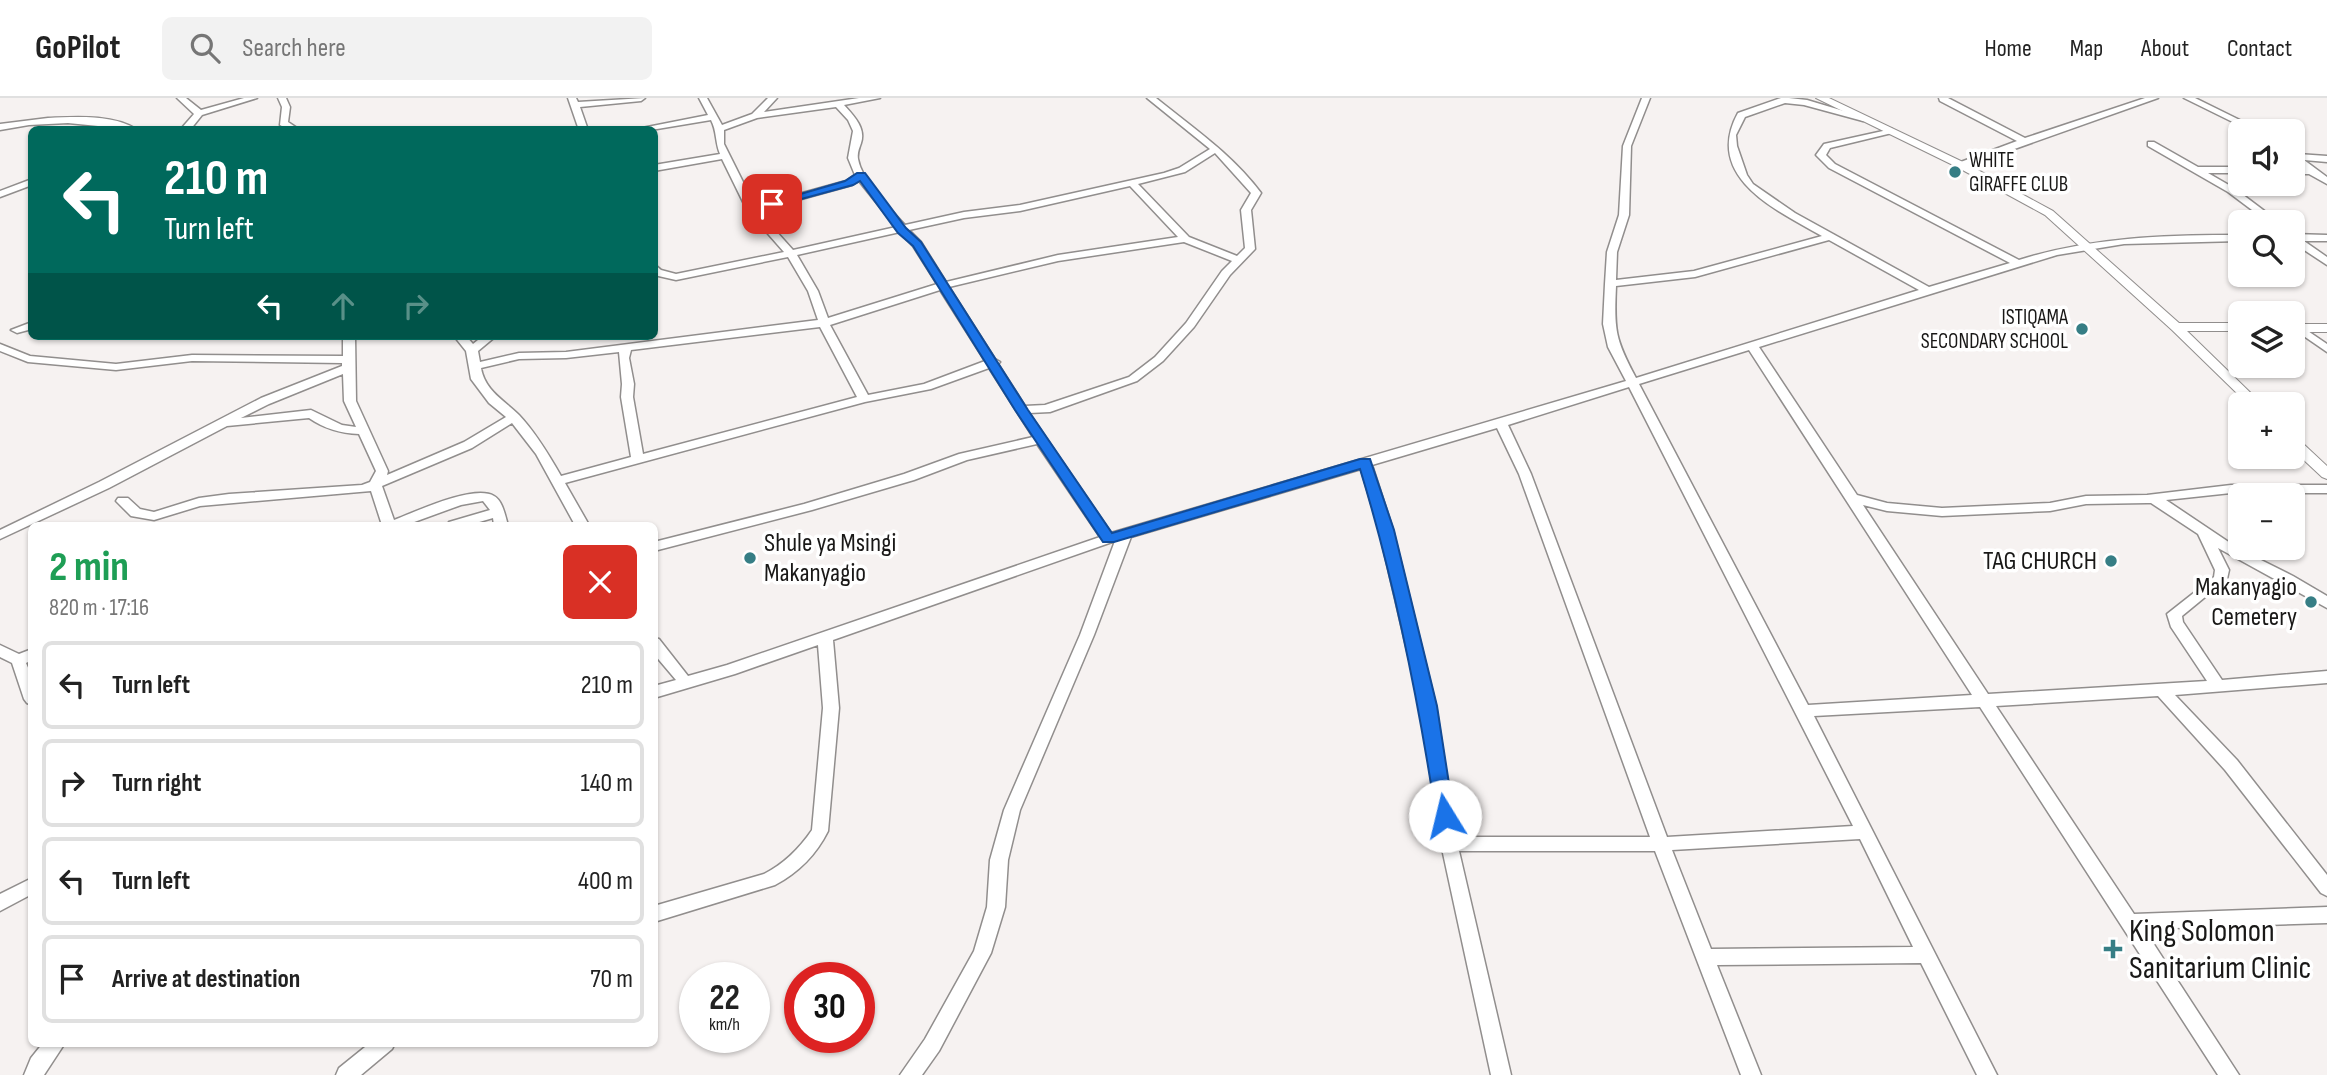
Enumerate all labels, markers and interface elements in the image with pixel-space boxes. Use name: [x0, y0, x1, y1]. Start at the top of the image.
search box: [162, 17, 652, 80]
text: GoPilot: [35, 28, 120, 68]
icon: search: [186, 29, 224, 67]
text: Search here: [242, 33, 346, 64]
text: Home: [1984, 34, 2032, 63]
text: Map: [2070, 34, 2103, 63]
text: About: [2141, 34, 2189, 63]
text: Contact: [2227, 34, 2292, 63]
map controls: [2228, 119, 2305, 560]
button: sound: [2228, 119, 2305, 196]
place label: WHITE GIRAFFE CLUB: [1969, 148, 2068, 197]
text: 210 m: [164, 150, 268, 209]
icon: left: [49, 154, 140, 245]
marker: WHITE GIRAFFE CLUB: [1947, 164, 1963, 180]
pin: [742, 174, 802, 234]
icon: arrive: [753, 185, 791, 223]
text: Turn left: [164, 210, 254, 249]
button: search: [2228, 210, 2305, 287]
icon: left: [251, 287, 289, 325]
icon: ahead: [324, 287, 362, 325]
icon: right: [397, 287, 435, 325]
button: layers: [2228, 301, 2305, 378]
place label: ISTIQAMA SECONDARY SCHOOL: [1921, 305, 2069, 354]
marker: ISTIQAMA SECONDARY SCHOOL: [2074, 321, 2090, 337]
button: +: [2228, 392, 2305, 469]
button: −: [2228, 483, 2305, 560]
place label: Shule ya Msingi Makanyagio: [764, 528, 896, 589]
text: 2 min: [49, 542, 129, 593]
button: close: [563, 545, 637, 619]
place label: TAG CHURCH: [1983, 546, 2097, 577]
marker: Shule ya Msingi Makanyagio: [742, 550, 758, 566]
marker: TAG CHURCH: [2103, 553, 2119, 569]
place label: Makanyagio Cemetery: [2195, 572, 2297, 633]
text: 820 m · 17:16: [49, 594, 149, 622]
marker: Makanyagio Cemetery: [2303, 594, 2319, 610]
icon: left: [53, 666, 91, 704]
text: Turn left: [112, 670, 190, 701]
text: 210 m: [581, 670, 633, 701]
icon: right: [53, 764, 91, 802]
text: Turn right: [112, 768, 201, 799]
text: 140 m: [581, 768, 633, 799]
position arrow: [1408, 779, 1482, 853]
icon: left: [53, 862, 91, 900]
text: Turn left: [112, 866, 190, 897]
text: 400 m: [578, 866, 633, 897]
place label: King Solomon Sanitarium Clinic: [2129, 912, 2311, 988]
marker: King Solomon Sanitarium Clinic: [2103, 939, 2123, 959]
icon: arrive: [53, 960, 91, 998]
speed limit sign: 30: [784, 962, 875, 1053]
text: Arrive at destination: [112, 964, 300, 995]
text: 70 m: [590, 964, 633, 995]
text: 22: [709, 977, 740, 1020]
text: km/h: [709, 1014, 740, 1035]

